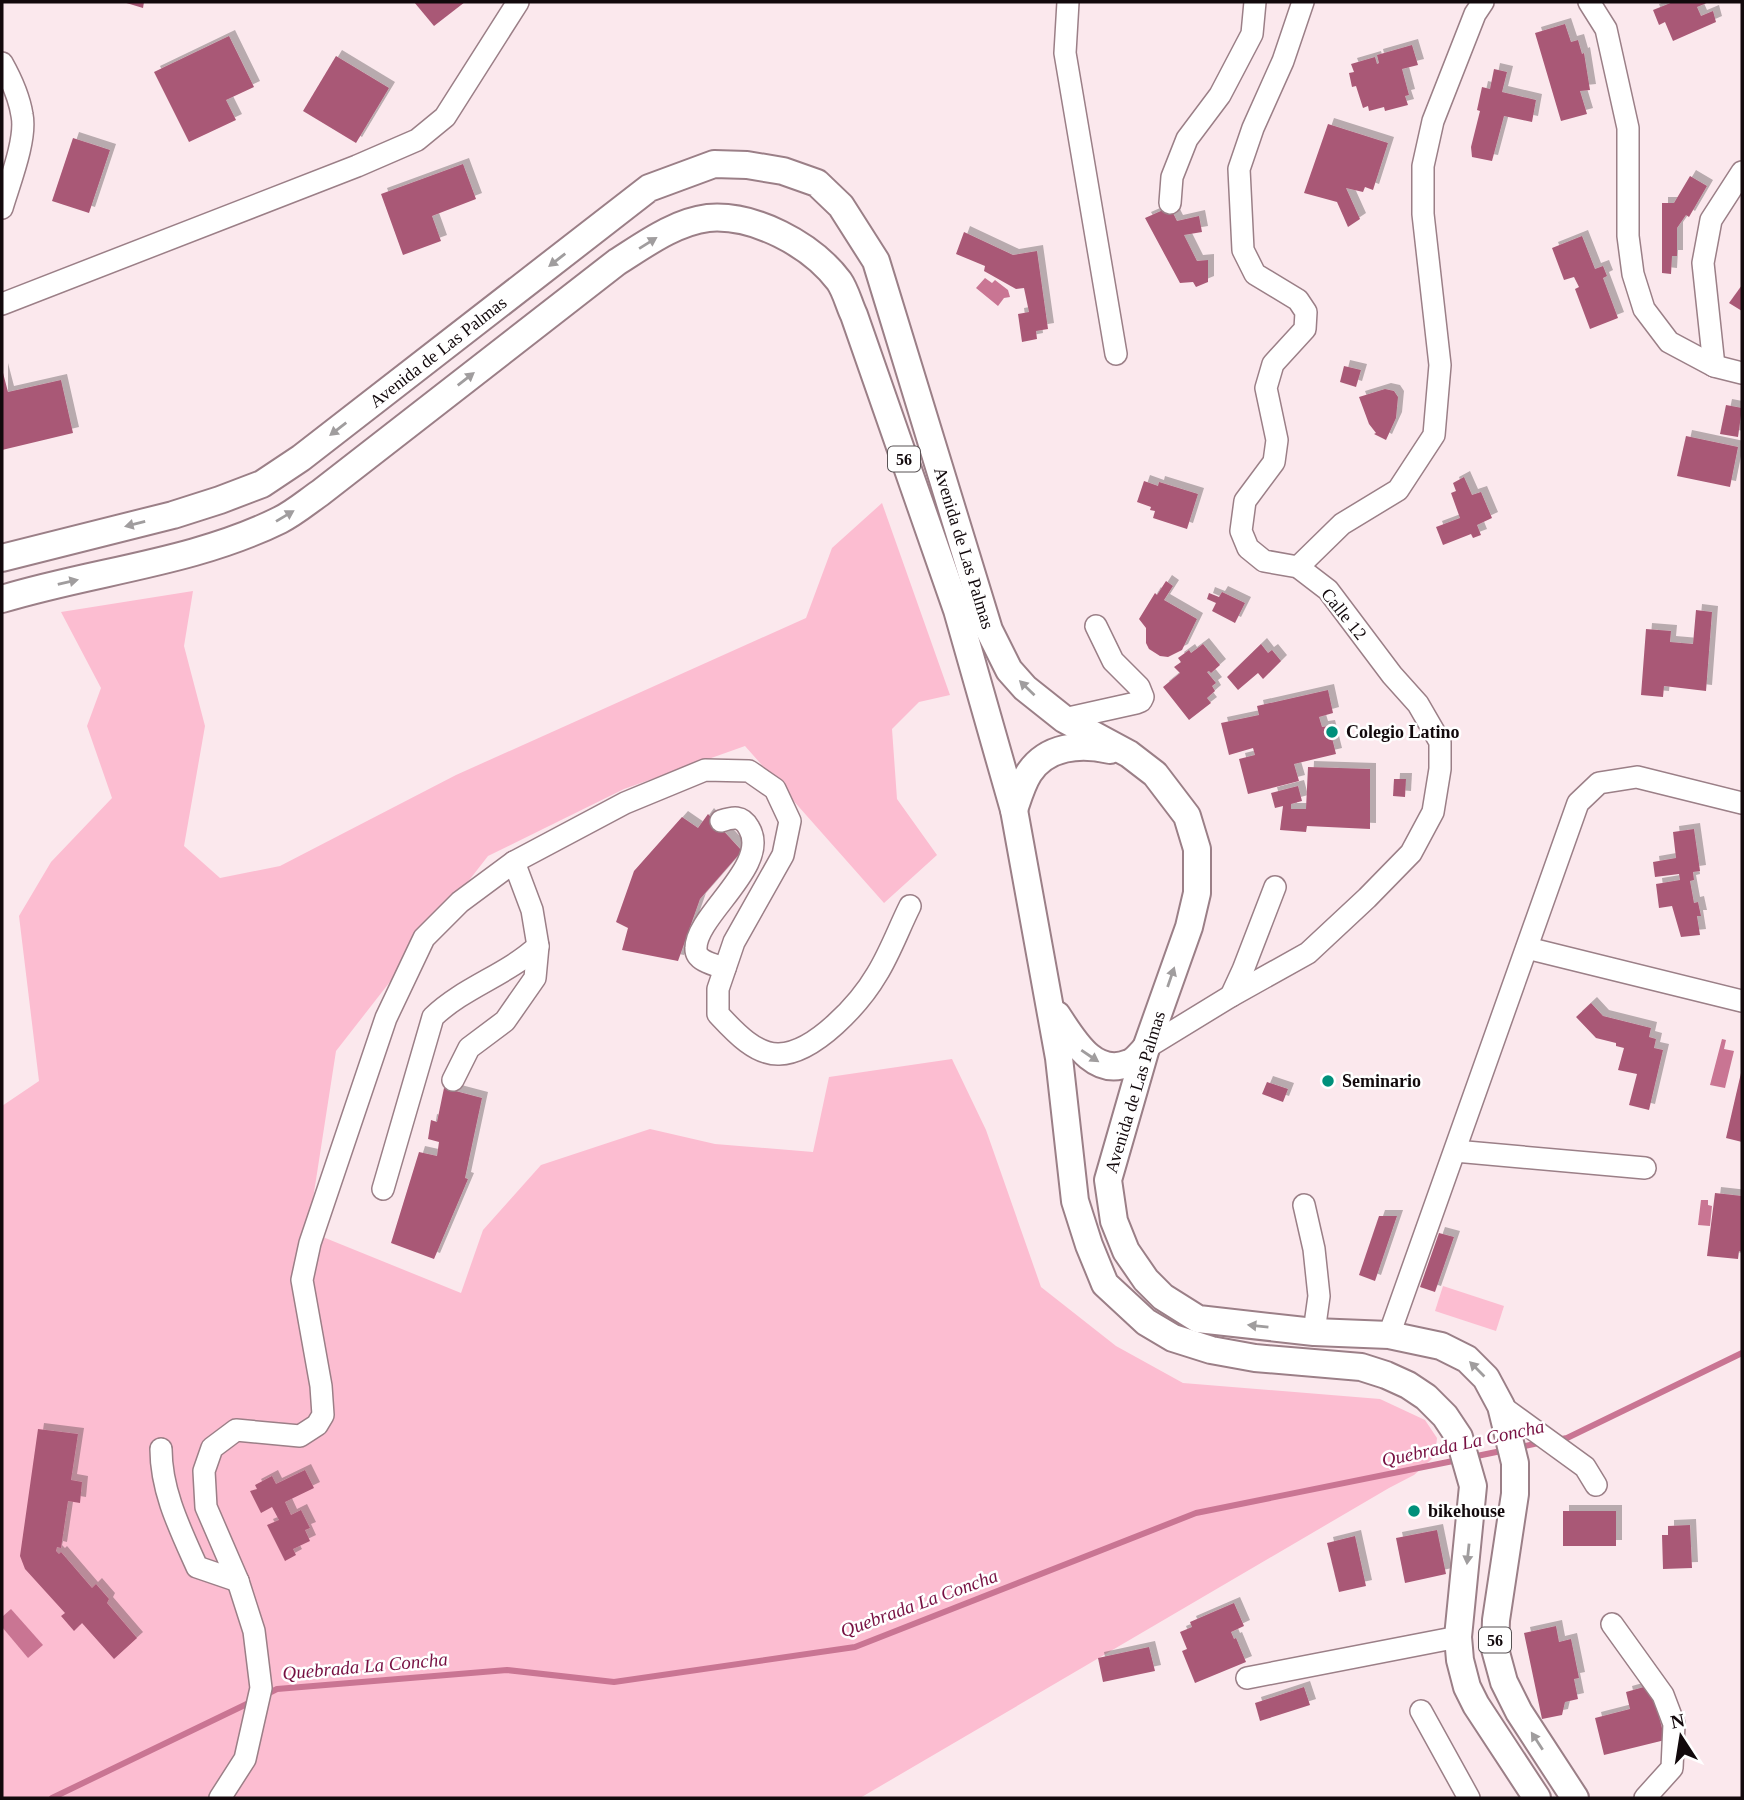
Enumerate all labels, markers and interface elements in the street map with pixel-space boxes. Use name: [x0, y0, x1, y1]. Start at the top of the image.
one-way arrow: [638, 236, 657, 249]
one-way arrow: [548, 252, 566, 267]
street label: Avenida de Las Palmas: [366, 292, 510, 412]
one-way arrow: [457, 373, 475, 387]
one-way arrow: [329, 422, 347, 436]
road number: 56: [888, 446, 920, 472]
street label: Avenida de Las Palmas: [930, 465, 998, 631]
one-way arrow: [275, 510, 294, 523]
one-way arrow: [124, 519, 146, 530]
one-way arrow: [57, 576, 79, 587]
street label: Calle 12: [1317, 584, 1371, 644]
one-way arrow: [1019, 681, 1036, 697]
place label: Colegio Latino: [1346, 722, 1460, 742]
marker: Colegio Latino: [1324, 724, 1340, 740]
one-way arrow: [1166, 967, 1177, 988]
street label: Avenida de Las Palmas: [1101, 1009, 1169, 1175]
one-way arrow: [1081, 1049, 1099, 1063]
place label: Seminario: [1342, 1071, 1421, 1091]
marker: Seminario: [1320, 1073, 1336, 1089]
one-way arrow: [1247, 1320, 1269, 1331]
one-way arrow: [1469, 1361, 1485, 1377]
water label: Quebrada La Concha: [1380, 1416, 1546, 1470]
place label: bikehouse: [1428, 1501, 1505, 1521]
marker: bikehouse: [1406, 1503, 1422, 1519]
one-way arrow: [1462, 1543, 1473, 1565]
water label: Quebrada La Concha: [838, 1565, 1000, 1641]
road number: 56: [1479, 1628, 1511, 1652]
water label: Quebrada La Concha: [282, 1648, 448, 1684]
north arrow: [1646, 1702, 1716, 1772]
text: N: [1669, 1709, 1687, 1733]
one-way arrow: [1531, 1731, 1544, 1751]

